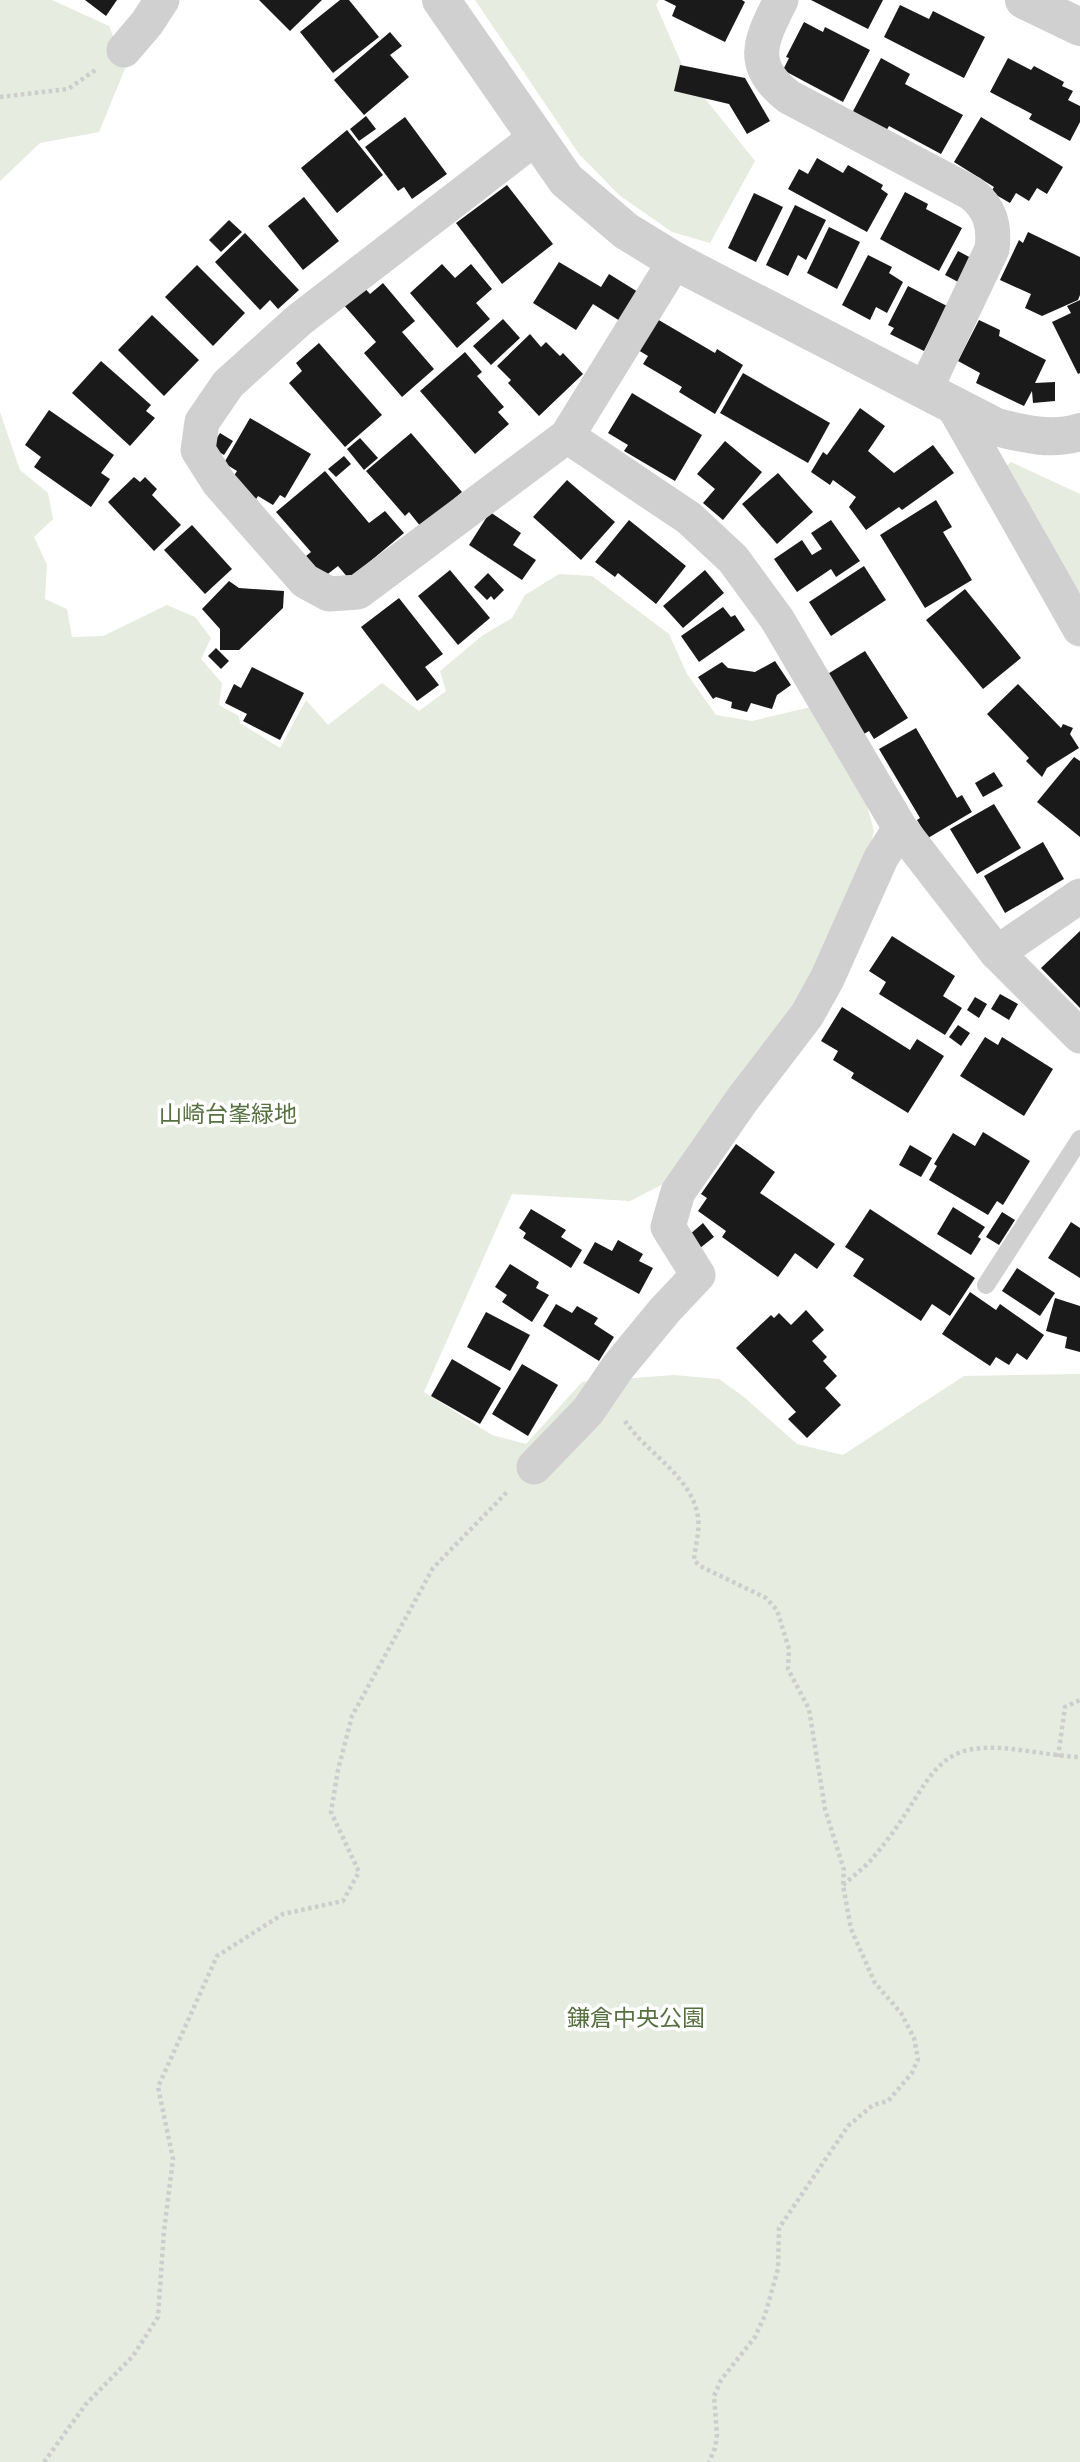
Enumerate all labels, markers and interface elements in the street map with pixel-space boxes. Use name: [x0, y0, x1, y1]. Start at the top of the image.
park label: 山崎台峯緑地: [159, 1097, 297, 1129]
park label: 鎌倉中央公園: [567, 2001, 705, 2033]

